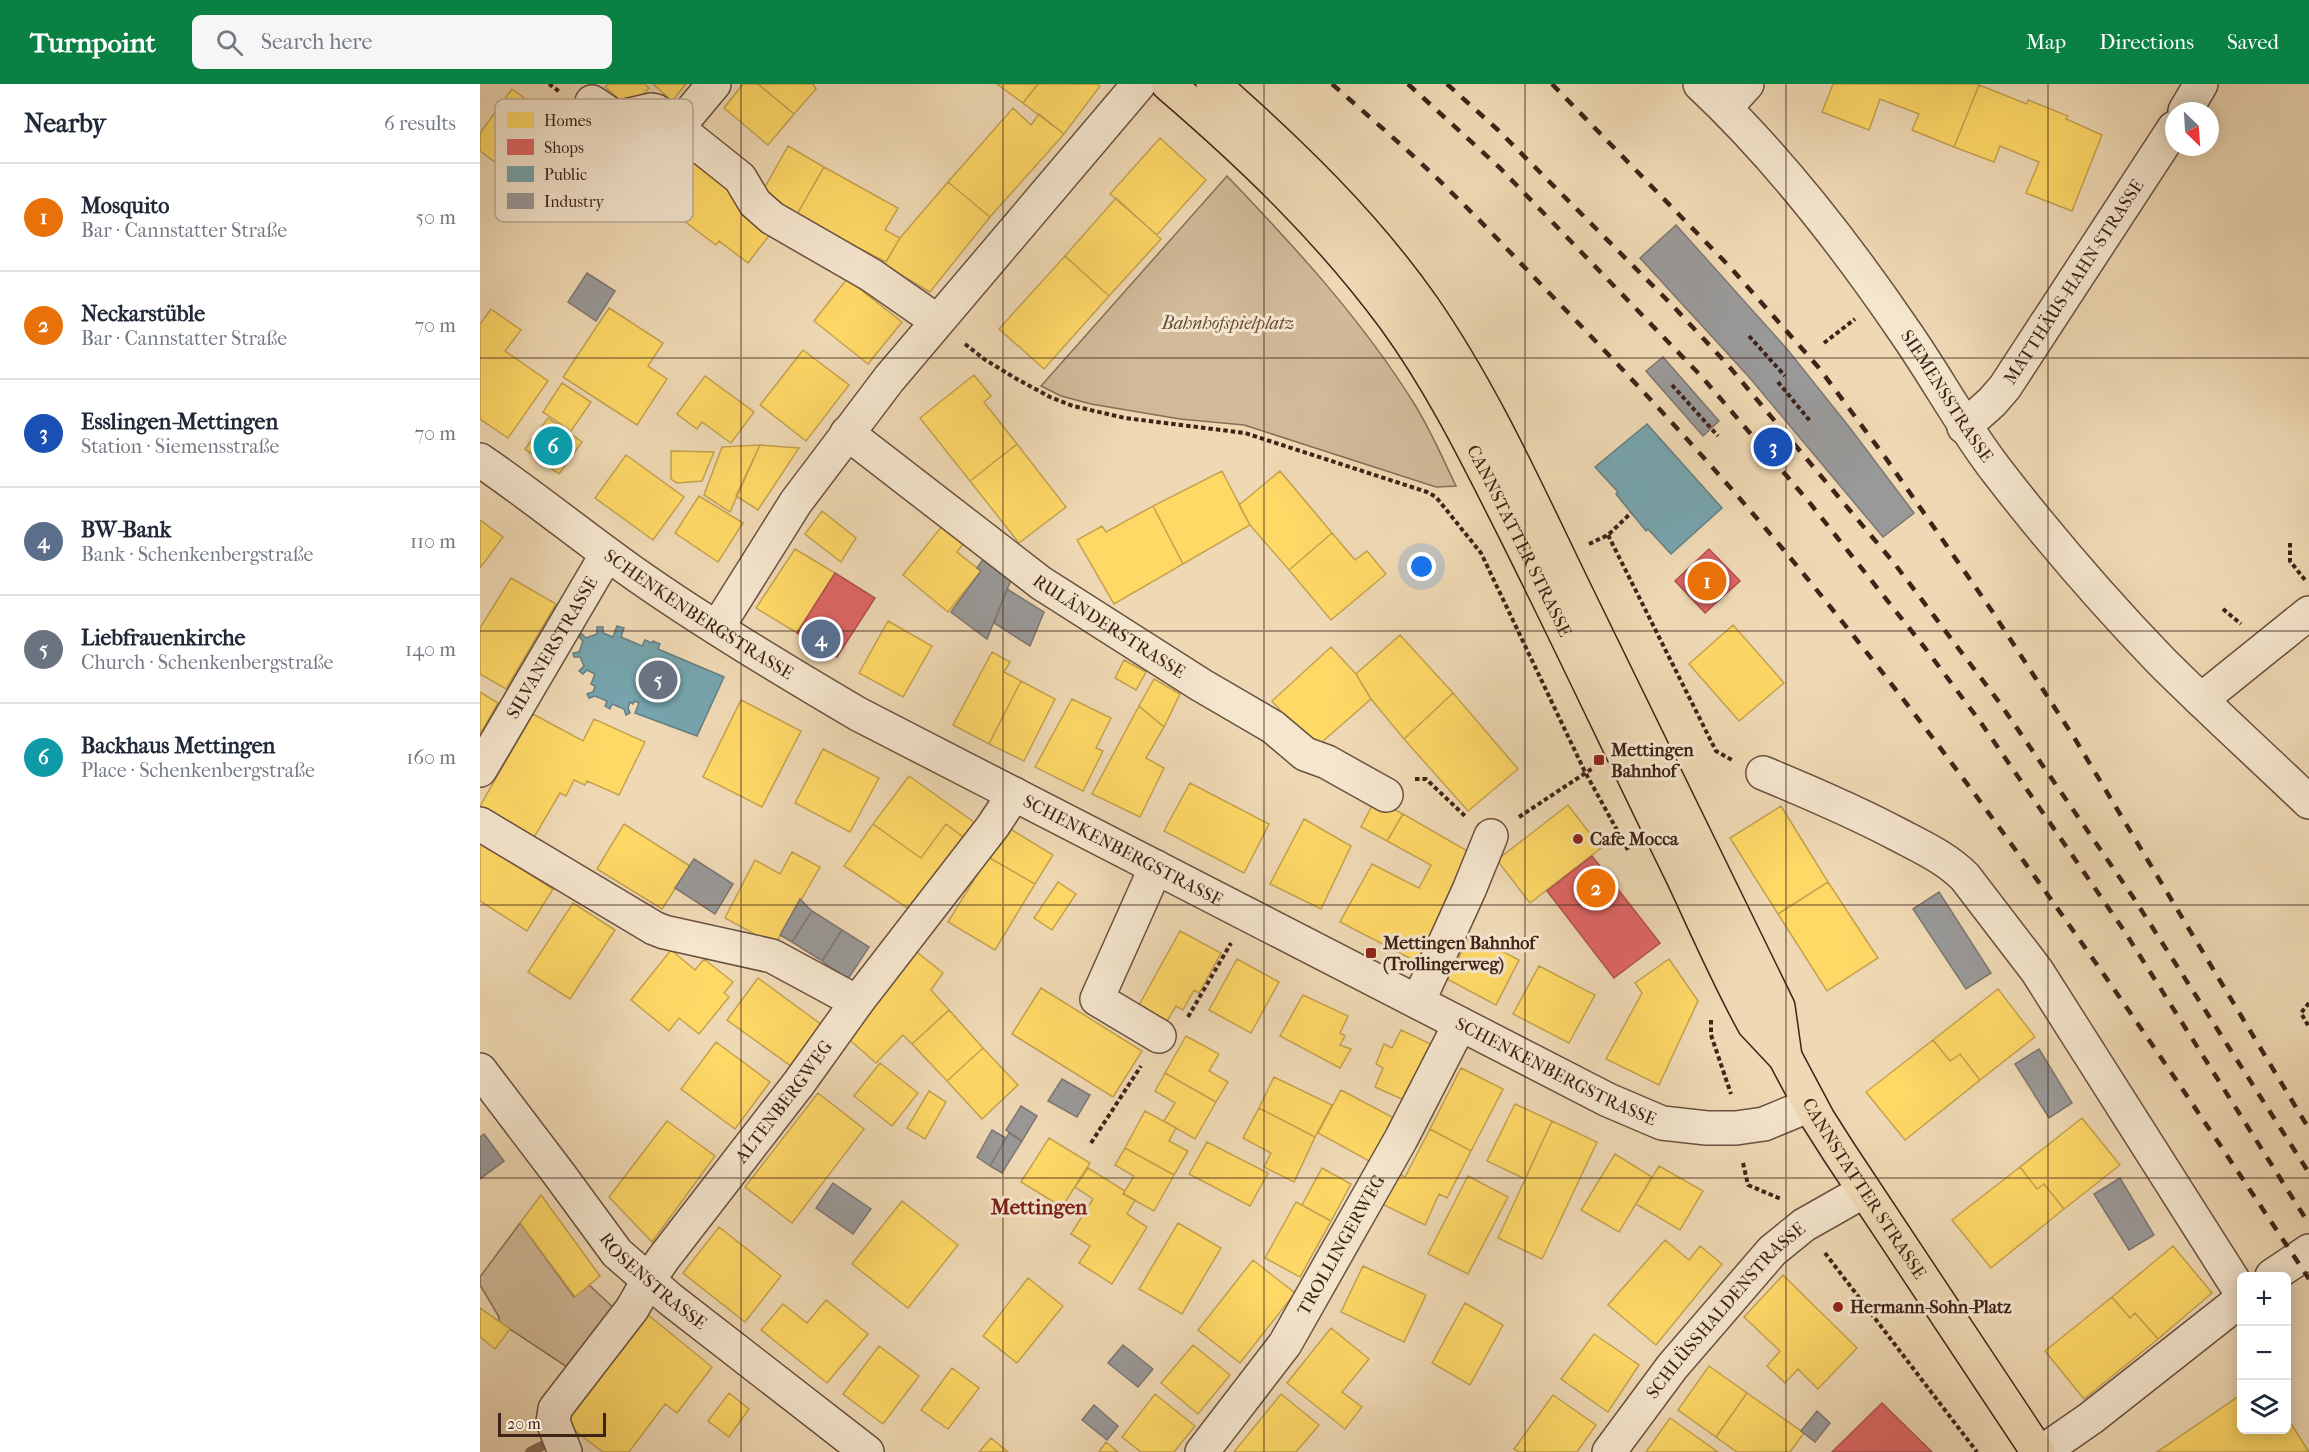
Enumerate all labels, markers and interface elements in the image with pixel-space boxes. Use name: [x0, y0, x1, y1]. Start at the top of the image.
search box: [192, 15, 612, 69]
text: Turnpoint: [30, 26, 156, 59]
icon: search: [213, 26, 246, 59]
text: Search here: [261, 29, 372, 55]
text: Map: [2026, 30, 2066, 54]
text: Directions: [2099, 30, 2194, 54]
text: Saved: [2227, 30, 2279, 54]
legend: [495, 99, 693, 222]
north arrow: [2165, 102, 2219, 156]
text: Nearby: [24, 108, 106, 139]
text: Homes: [544, 111, 592, 130]
text: 6 results: [384, 112, 456, 135]
text: Shops: [544, 138, 584, 157]
text: Public: [544, 165, 587, 184]
street label: MATTHÄUS-HAHN-STRASSE: [2000, 176, 2148, 388]
text: Industry: [544, 192, 605, 211]
text: Mosquito: [81, 193, 169, 219]
text: 1: [40, 206, 47, 229]
text: 50 m: [415, 206, 456, 229]
text: Bar · Cannstatter Straße: [81, 219, 287, 242]
text: Neckarstüble: [81, 301, 205, 327]
park label: Bahnhofspielplatz: [1161, 313, 1294, 334]
text: 2: [38, 314, 49, 337]
text: 70 m: [414, 314, 456, 337]
street label: SIEMENSSTRASSE: [1896, 326, 1997, 467]
text: Bar · Cannstatter Straße: [81, 327, 287, 350]
text: Esslingen-Mettingen: [81, 409, 278, 435]
text: 3: [39, 422, 48, 445]
text: 70 m: [414, 422, 456, 445]
pin: 6: [534, 424, 572, 469]
pin: 3: [1754, 424, 1792, 470]
text: Station · Siemensstraße: [81, 435, 279, 458]
street label: CANNSTATTER STRASSE: [1462, 442, 1575, 640]
text: BW-Bank: [81, 517, 171, 543]
text: 4: [38, 530, 49, 553]
text: 110 m: [410, 530, 456, 553]
text: Bank · Schenkenbergstraße: [81, 543, 314, 566]
street label: SCHENKENBERGSTRASSE: [600, 545, 797, 684]
your location: [1407, 552, 1436, 581]
pin: 1: [1688, 558, 1726, 604]
street label: RULÄNDERSTRASSE: [1028, 571, 1189, 683]
street label: SILVANERSTRASSE: [502, 573, 602, 723]
pin: 4: [802, 616, 840, 662]
text: Liebfrauenkirche: [81, 625, 245, 651]
text: 5: [39, 638, 48, 661]
text: 140 m: [405, 638, 456, 661]
text: Church · Schenkenbergstraße: [81, 651, 334, 674]
pin: 5: [638, 658, 678, 702]
text: Backhaus Mettingen: [81, 733, 275, 759]
place label: Mettingen Bahnhof: [1610, 740, 1694, 782]
text: 6: [38, 746, 49, 769]
text: 160 m: [406, 746, 456, 769]
marker: Mettingen Bahnhof: [1592, 753, 1606, 767]
text: Place · Schenkenbergstraße: [81, 759, 315, 782]
street label: SCHENKENBERGSTRASSE: [1020, 791, 1226, 911]
place label: Cafe Mocca: [1590, 829, 1679, 850]
marker: Cafe Mocca: [1571, 832, 1585, 846]
pin: 2: [1576, 866, 1616, 910]
place label: Mettingen Bahnhof (Trollingerweg): [1382, 933, 1539, 975]
marker: Mettingen Bahnhof (Trollingerweg): [1364, 946, 1378, 960]
street label: SCHENKENBERGSTRASSE: [1452, 1013, 1659, 1130]
street label: ALTENBERGWEG: [731, 1036, 837, 1168]
street label: CANNSTATTER STRASSE: [1798, 1094, 1930, 1283]
street label: TROLLINGERWEG: [1293, 1171, 1390, 1319]
district label: Mettingen: [990, 1195, 1088, 1219]
street label: SCHLÜSSHALDENSTRASSE: [1642, 1218, 1810, 1403]
street label: ROSENSTRASSE: [595, 1229, 710, 1334]
map controls: [2237, 1272, 2291, 1434]
button: +: [2237, 1272, 2291, 1326]
place label: Hermann-Sohn-Platz: [1850, 1297, 2012, 1318]
marker: Hermann-Sohn-Platz: [1831, 1300, 1845, 1314]
button: −: [2237, 1326, 2291, 1380]
button: layers: [2237, 1380, 2291, 1434]
scale bar: [498, 1410, 606, 1438]
text: 20 m: [507, 1414, 541, 1433]

